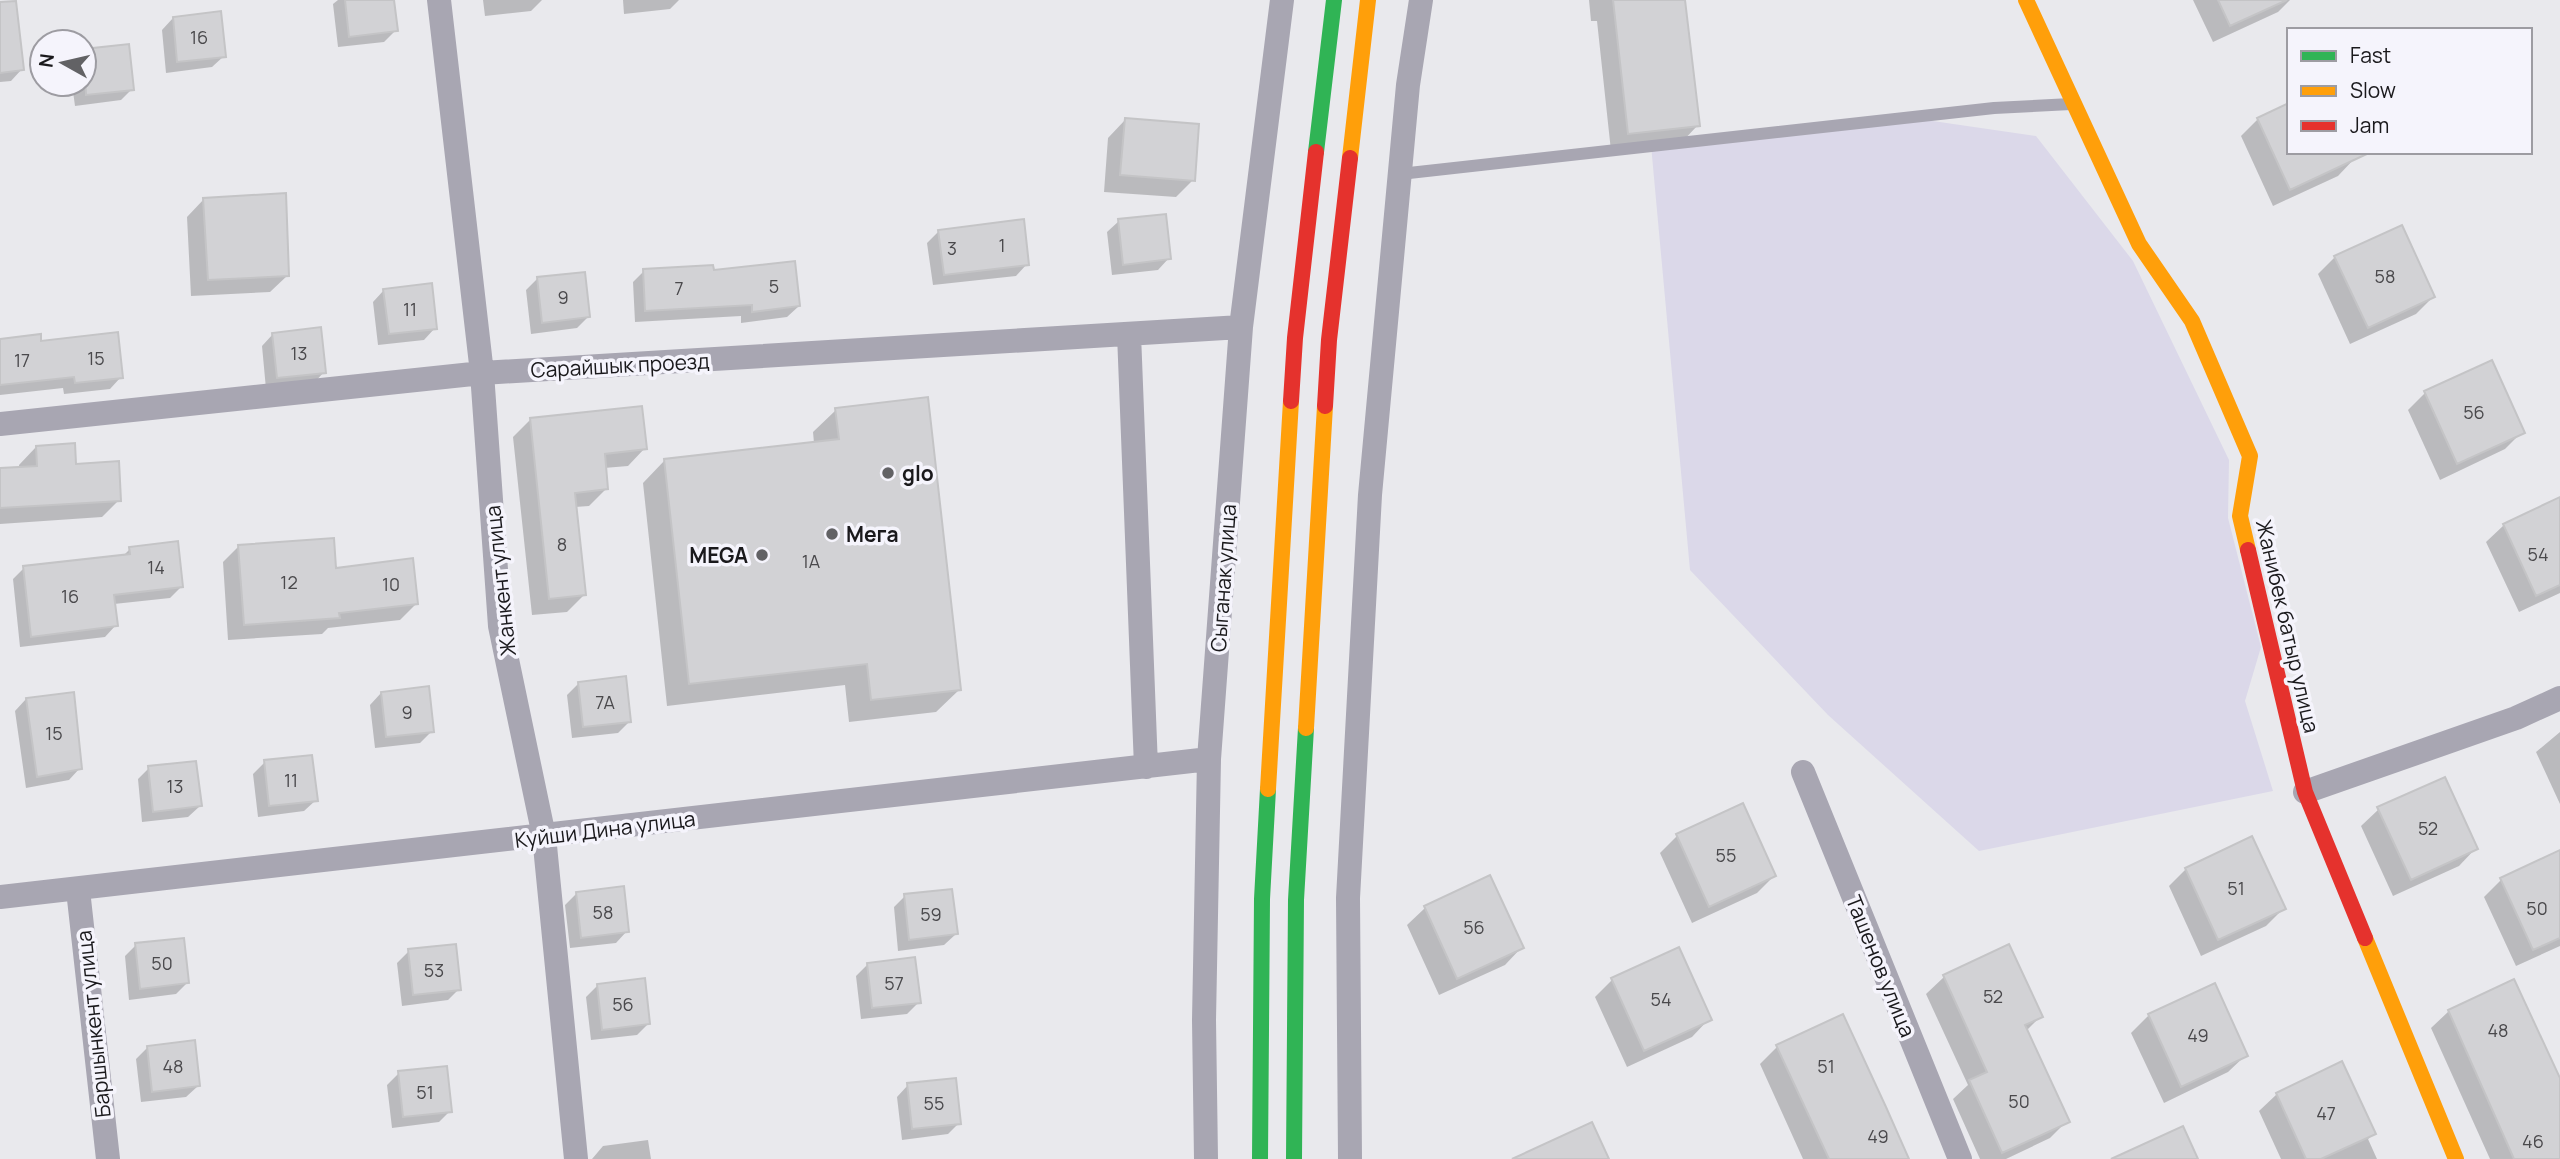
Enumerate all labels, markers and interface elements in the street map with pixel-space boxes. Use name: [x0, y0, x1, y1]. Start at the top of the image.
house number: 16: [190, 25, 208, 49]
north arrow: [28, 28, 98, 98]
legend: [2287, 28, 2532, 154]
text: Fast: [2350, 41, 2391, 69]
text: N: [32, 52, 60, 69]
text: Slow: [2350, 76, 2396, 104]
text: Jam: [2350, 111, 2389, 139]
house number: 1: [998, 233, 1006, 257]
house number: 3: [947, 236, 957, 260]
house number: 58: [2375, 264, 2395, 288]
house number: 5: [769, 274, 779, 298]
house number: 7: [674, 276, 684, 300]
house number: 9: [557, 285, 569, 309]
house number: 11: [403, 297, 417, 321]
house number: 13: [291, 341, 307, 365]
house number: 15: [87, 346, 105, 370]
street label: Сарайшык проезд: [530, 346, 710, 384]
house number: 17: [14, 348, 30, 372]
house number: 56: [2463, 400, 2485, 424]
place label: glo: [902, 459, 934, 487]
marker: glo: [880, 465, 896, 481]
street label: Сыганак улица: [1204, 503, 1242, 653]
street label: Жанкент улица: [478, 504, 522, 658]
street label: Жанибек батыр улица: [2250, 516, 2326, 736]
place label: Мега: [846, 520, 899, 548]
marker: Мега: [824, 526, 840, 542]
house number: 8: [557, 532, 567, 556]
place label: MEGA: [689, 541, 748, 569]
house number: 54: [2527, 542, 2549, 566]
marker: MEGA: [754, 547, 770, 563]
house number: 1А: [802, 549, 821, 573]
house number: 14: [147, 555, 165, 579]
house number: 12: [280, 570, 298, 594]
house number: 10: [382, 572, 400, 596]
house number: 16: [61, 584, 79, 608]
house number: 7А: [595, 690, 615, 714]
house number: 9: [401, 700, 413, 724]
house number: 15: [45, 721, 63, 745]
house number: 11: [284, 768, 298, 792]
house number: 13: [167, 774, 183, 798]
street label: Куйши Дина улица: [513, 804, 697, 854]
house number: 52: [2418, 816, 2438, 840]
house number: 55: [1716, 843, 1736, 867]
house number: 51: [2227, 876, 2245, 900]
street label: Ташенов улица: [1840, 891, 1922, 1041]
house number: 50: [2526, 896, 2548, 920]
house number: 58: [593, 900, 613, 924]
house number: 59: [920, 902, 942, 926]
house number: 56: [1463, 915, 1485, 939]
street label: Баршынкент улица: [69, 929, 117, 1119]
house number: 50: [151, 951, 173, 975]
house number: 53: [424, 958, 444, 982]
house number: 57: [884, 971, 904, 995]
house number: 52: [1983, 984, 2003, 1008]
house number: 54: [1650, 987, 1672, 1011]
house number: 56: [612, 992, 634, 1016]
house number: 48: [2487, 1018, 2509, 1042]
house number: 49: [2187, 1023, 2209, 1047]
house number: 48: [162, 1054, 184, 1078]
house number: 51: [1817, 1054, 1835, 1078]
house number: 51: [416, 1080, 434, 1104]
house number: 50: [2008, 1089, 2030, 1113]
house number: 55: [924, 1091, 944, 1115]
house number: 47: [2316, 1101, 2336, 1125]
house number: 49: [1867, 1124, 1889, 1148]
house number: 46: [2522, 1129, 2544, 1153]

